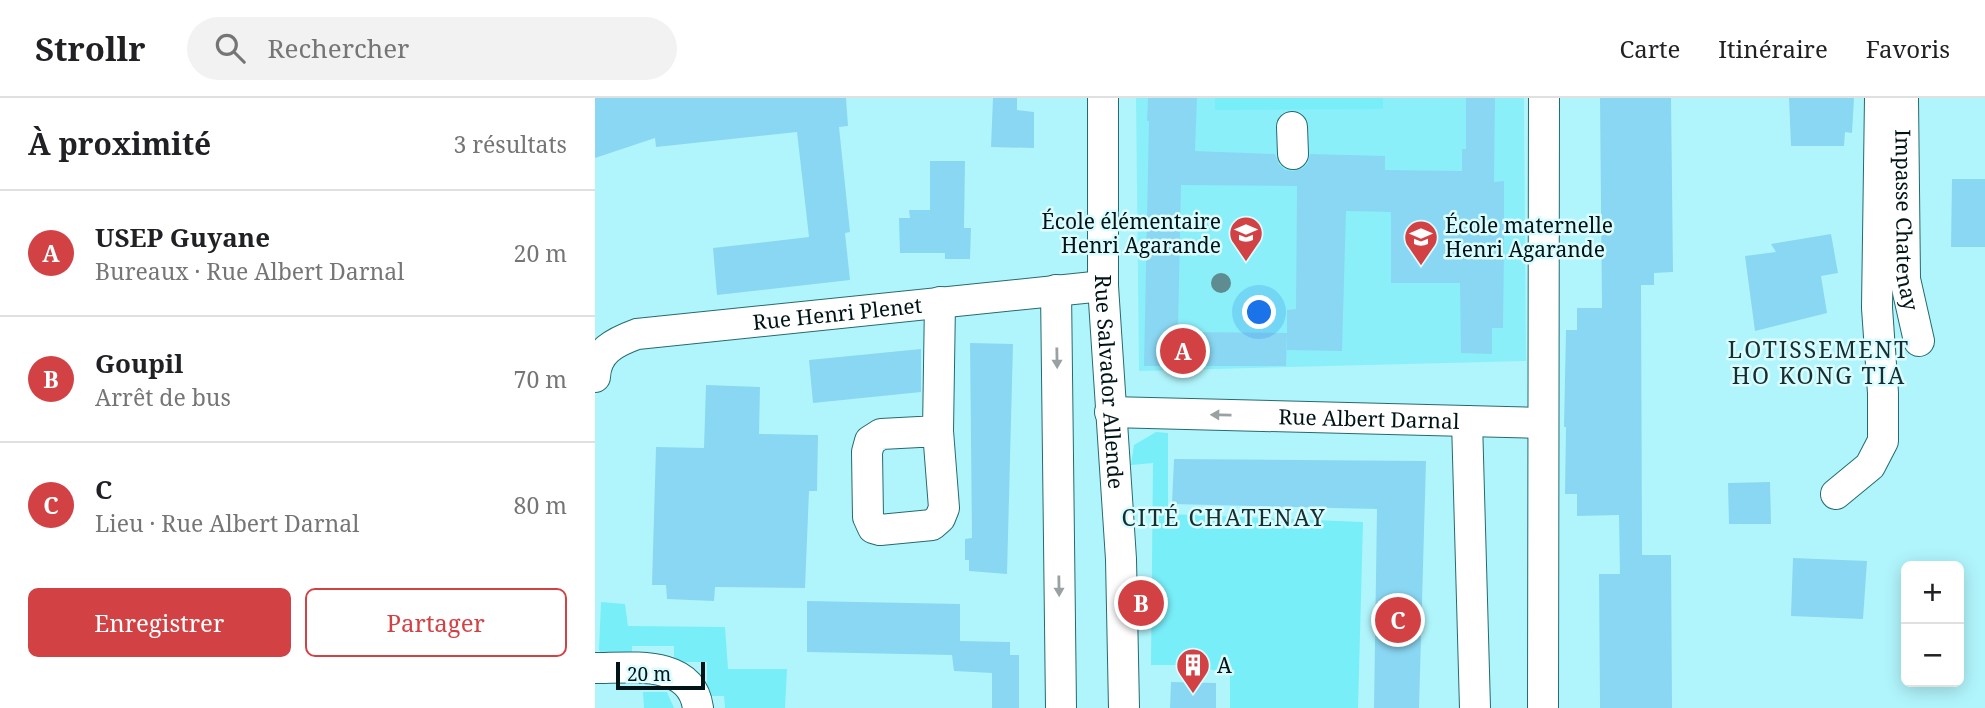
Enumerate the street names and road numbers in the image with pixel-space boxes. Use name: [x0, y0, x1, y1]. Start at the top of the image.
street label: Impasse Chatenay: [1889, 129, 1926, 313]
street label: Rue Salvador Allende: [1089, 275, 1130, 490]
street label: Rue Henri Plenet: [751, 291, 923, 336]
street label: Rue Albert Darnal: [1278, 402, 1460, 435]

